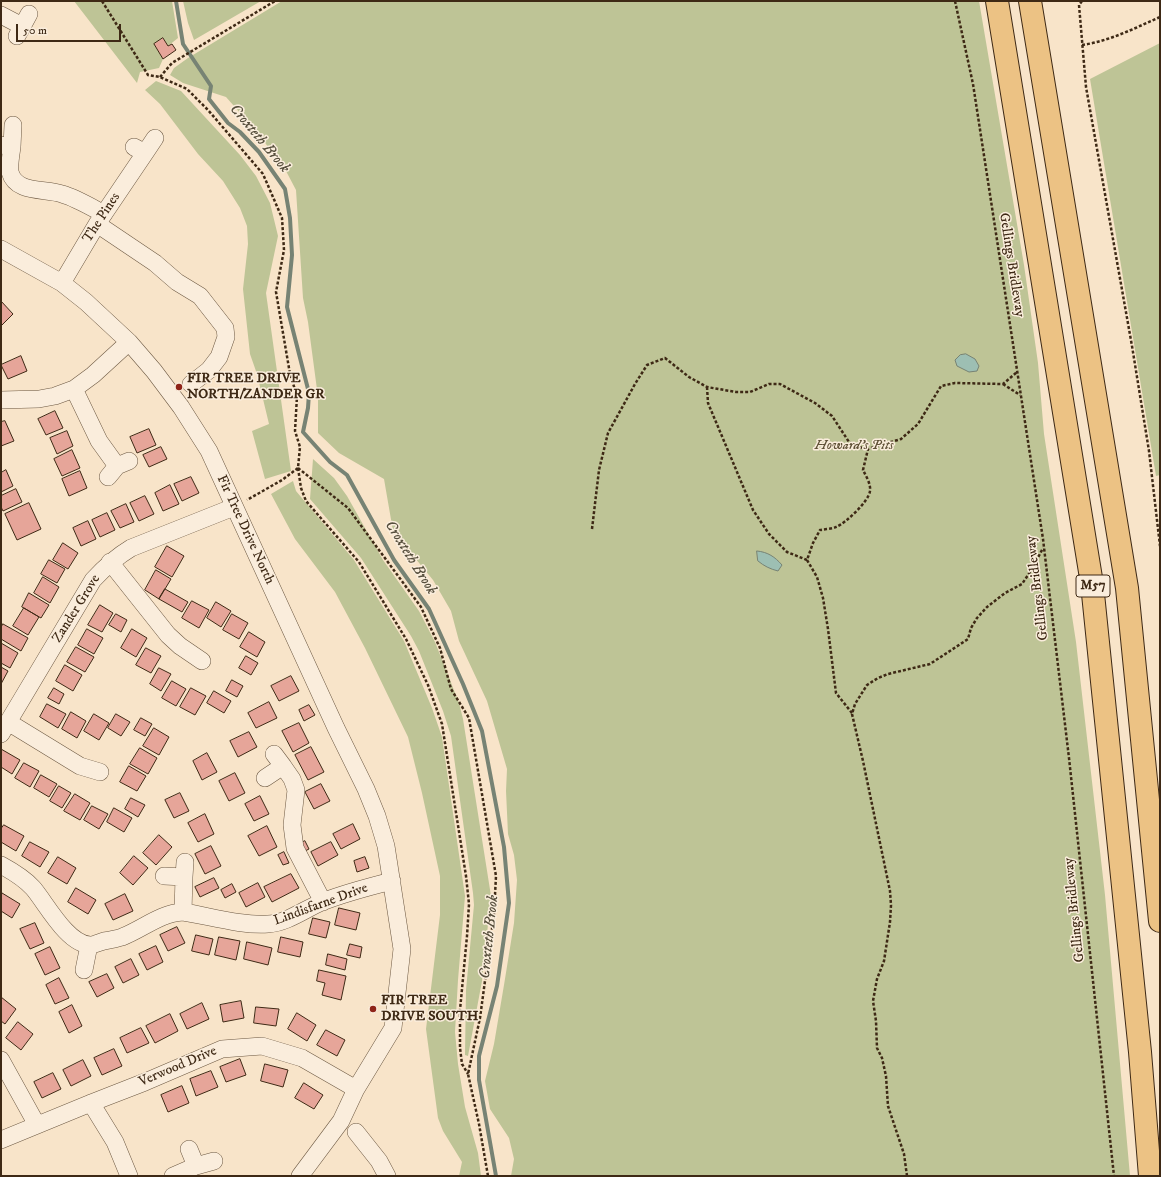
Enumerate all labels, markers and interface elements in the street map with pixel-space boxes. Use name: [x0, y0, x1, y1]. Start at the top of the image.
scale bar: [18, 16, 123, 42]
text: 50 m: [23, 23, 47, 38]
water label: Croxteth Brook: [225, 101, 293, 177]
street label: The Pines: [80, 190, 124, 246]
street label: Gellings Bridleway: [994, 212, 1028, 318]
place label: FIR TREE DRIVE NORTH/ZANDER GR: [187, 371, 325, 404]
marker: FIR TREE DRIVE NORTH/ZANDER GR: [174, 382, 184, 392]
park label: Howard's Pits: [815, 438, 893, 454]
street label: Fir Tree Drive North: [212, 473, 278, 587]
water label: Croxteth Brook: [380, 518, 440, 598]
street label: Gellings Bridleway: [1023, 535, 1053, 641]
street label: Zander Grove: [49, 572, 105, 646]
road number: M57: [1076, 575, 1110, 597]
street label: Gellings Bridleway: [1061, 857, 1089, 963]
street label: Lindisfarne Drive: [272, 880, 370, 930]
water label: Croxteth Brook: [477, 894, 503, 980]
place label: FIR TREE DRIVE SOUTH: [381, 993, 479, 1026]
marker: FIR TREE DRIVE SOUTH: [368, 1004, 378, 1014]
street label: Verwood Drive: [137, 1043, 219, 1091]

